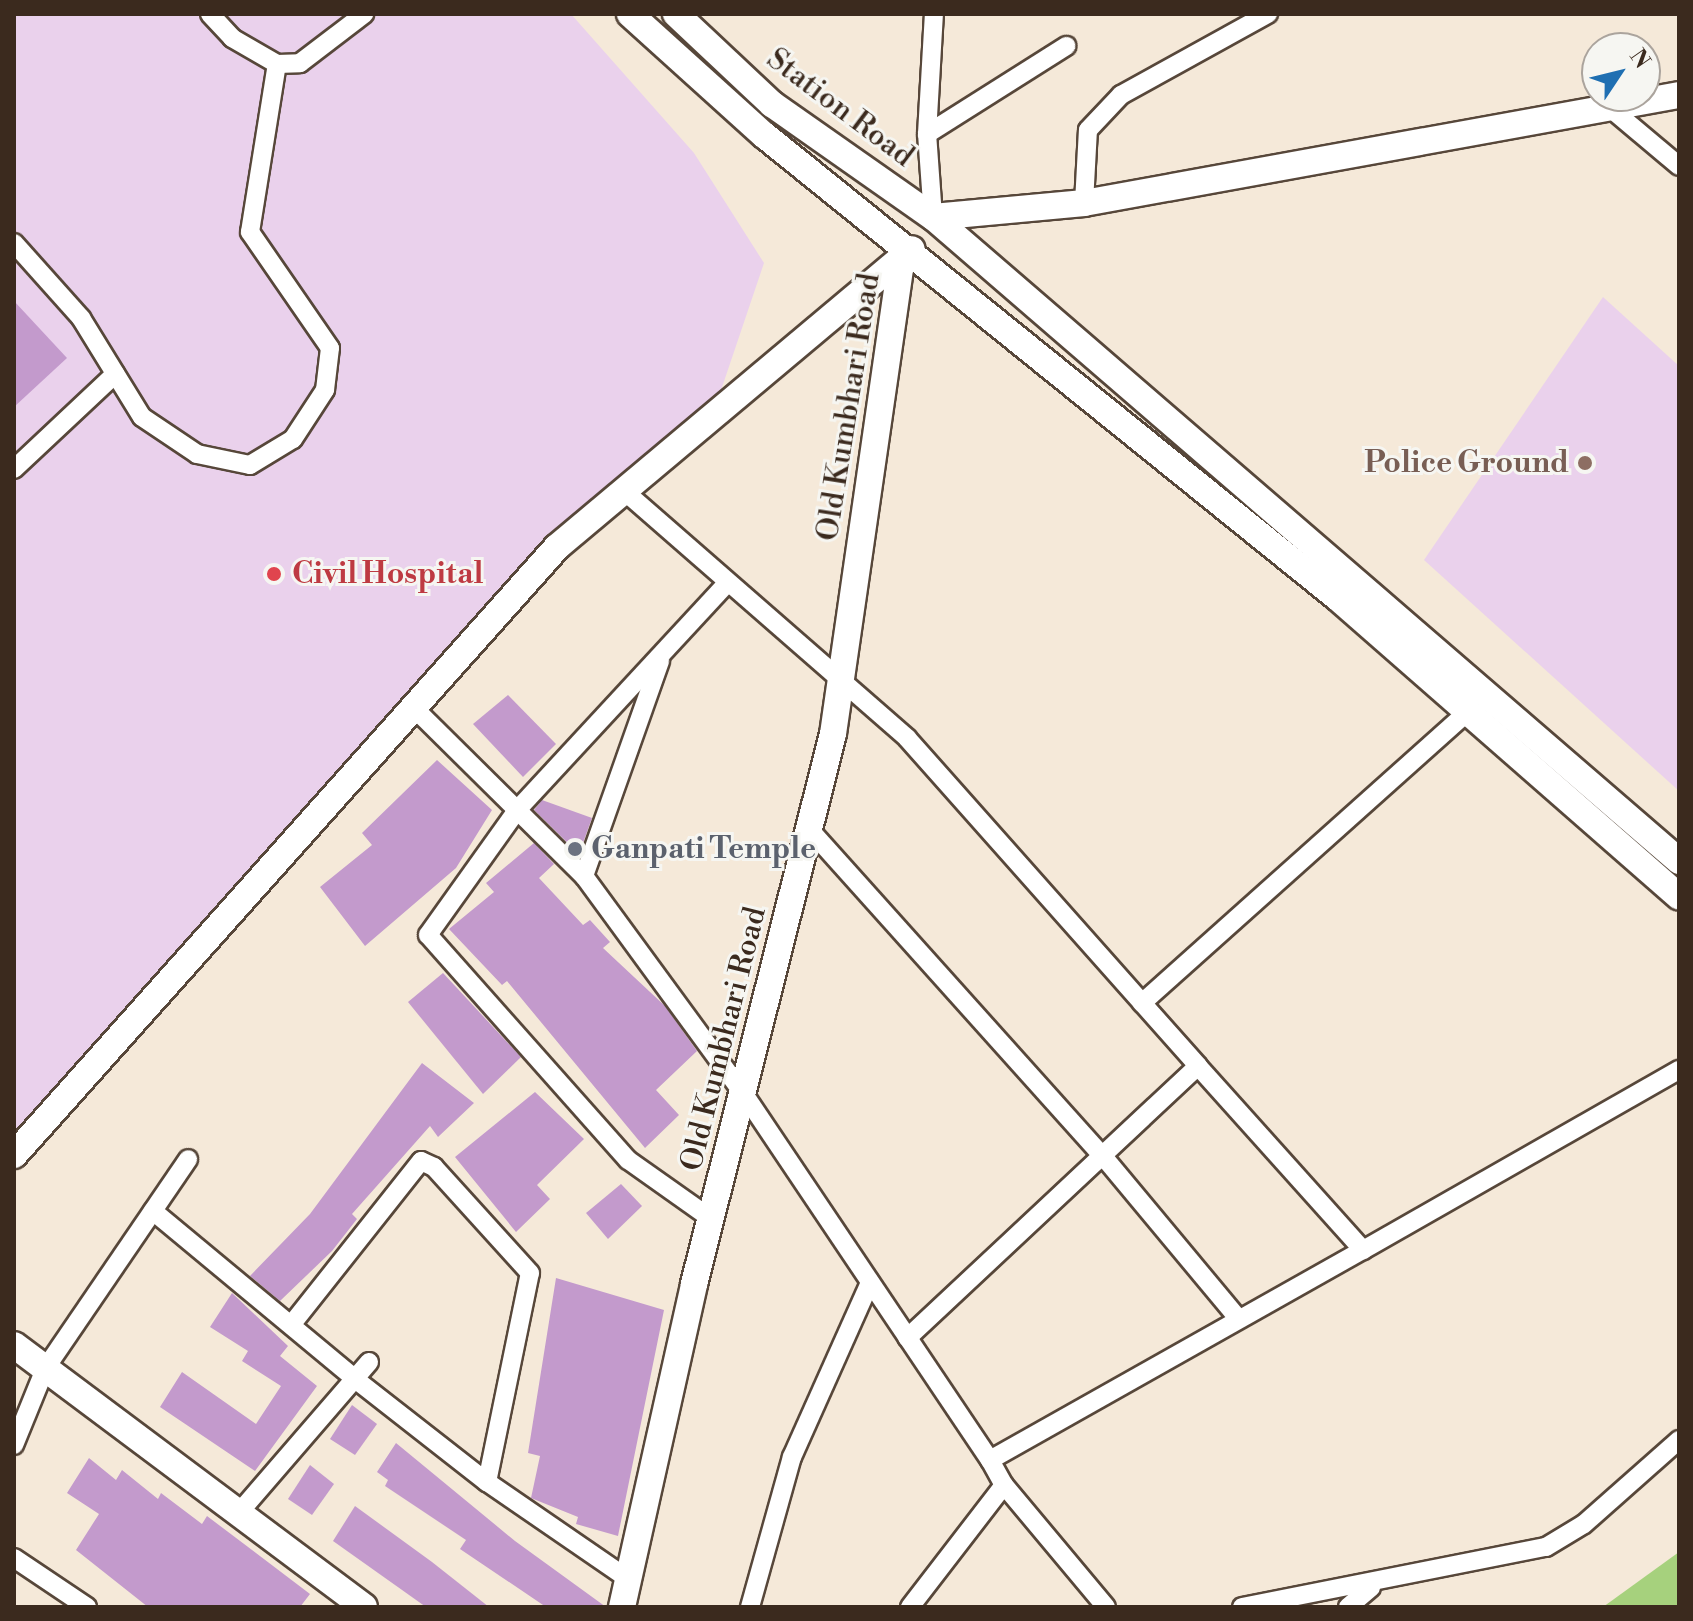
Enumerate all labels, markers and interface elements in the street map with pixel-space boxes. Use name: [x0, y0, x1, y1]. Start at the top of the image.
north arrow: [1581, 32, 1661, 112]
street label: Station Road: [759, 41, 921, 175]
text: N: [1623, 44, 1655, 74]
street label: Old Kumbhari Road: [810, 271, 888, 543]
place label: Police Ground: [1364, 445, 1569, 481]
marker: Police Ground: [1576, 454, 1594, 472]
place label: Civil Hospital: [292, 556, 483, 592]
marker: Civil Hospital: [263, 563, 285, 585]
place label: Ganpati Temple: [591, 831, 816, 867]
marker: Ganpati Temple: [566, 840, 584, 858]
street label: Old Kumbhari Road: [674, 903, 774, 1175]

